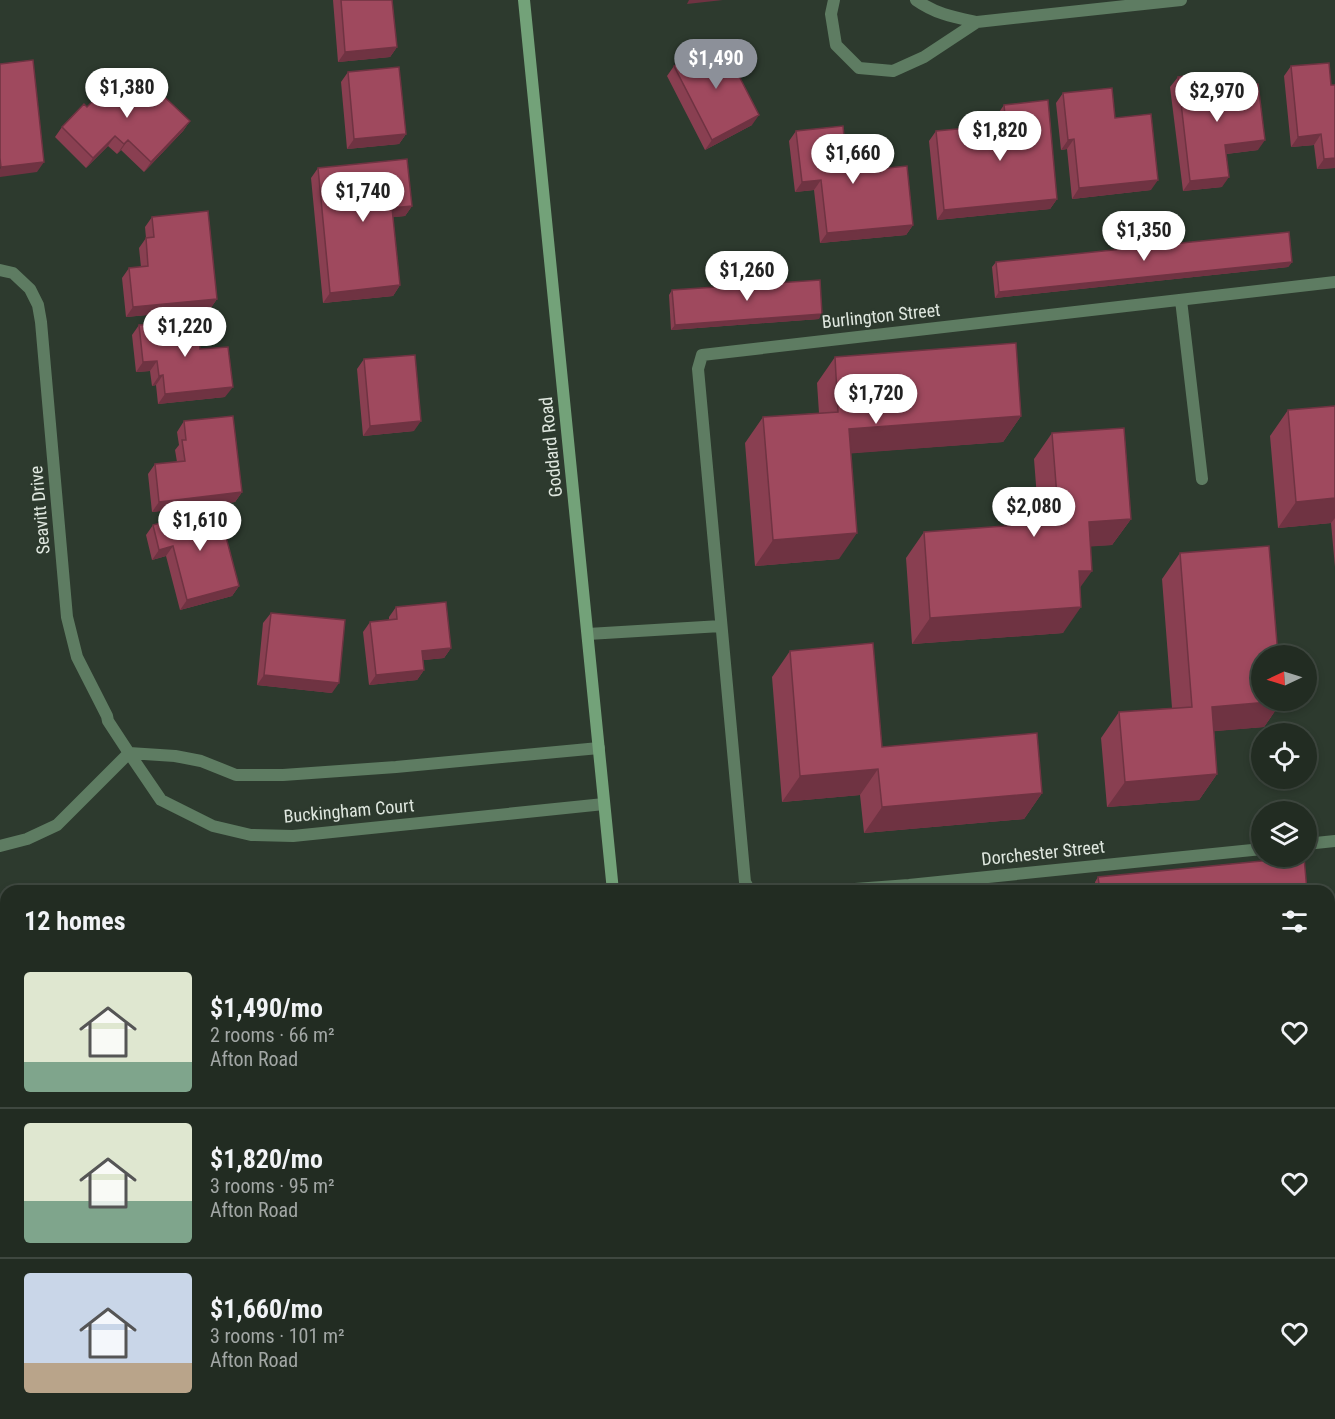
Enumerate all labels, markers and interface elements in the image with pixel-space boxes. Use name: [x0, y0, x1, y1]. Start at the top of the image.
pin: $1,490: [667, 39, 765, 90]
text: $1,490: [688, 46, 744, 70]
pin: $1,380: [78, 68, 176, 119]
pin: $2,970: [1168, 72, 1266, 123]
text: $1,380: [99, 75, 155, 99]
text: $2,970: [1189, 79, 1245, 103]
pin: $1,820: [951, 111, 1049, 162]
text: $1,820: [972, 118, 1028, 142]
pin: $1,660: [804, 134, 902, 185]
text: $1,660: [825, 141, 881, 165]
pin: $1,740: [314, 172, 412, 223]
text: $1,740: [335, 179, 391, 203]
pin: $1,350: [1095, 211, 1193, 262]
text: $1,350: [1116, 218, 1172, 242]
pin: $1,260: [698, 251, 796, 302]
text: $1,260: [719, 258, 775, 282]
street label: Burlington Street: [821, 299, 941, 332]
pin: $1,220: [136, 307, 234, 358]
text: $1,220: [157, 314, 213, 338]
pin: $1,720: [827, 374, 925, 425]
text: $1,720: [848, 381, 904, 405]
street label: Goddard Road: [535, 396, 566, 498]
street label: Seavitt Drive: [25, 465, 54, 555]
pin: $2,080: [985, 487, 1083, 538]
text: $2,080: [1006, 494, 1062, 518]
pin: $1,610: [151, 501, 249, 552]
text: $1,610: [172, 508, 228, 532]
north arrow: [1251, 645, 1317, 711]
map controls: [1251, 645, 1317, 867]
button: locate: [1251, 723, 1317, 789]
street label: Buckingham Court: [283, 794, 415, 827]
button: layers: [1251, 801, 1317, 867]
street label: Dorchester Street: [980, 836, 1106, 869]
icon: filters: [1278, 905, 1311, 938]
text: 12 homes: [24, 906, 126, 936]
text: $1,490/mo: [210, 993, 323, 1023]
icon: home: [72, 996, 144, 1068]
icon: heart: [1278, 1016, 1311, 1049]
text: 2 rooms · 66 m²: [210, 1023, 335, 1047]
text: Afton Road: [210, 1047, 298, 1071]
text: $1,820/mo: [210, 1144, 323, 1174]
icon: home: [72, 1147, 144, 1219]
icon: heart: [1278, 1167, 1311, 1200]
text: 3 rooms · 95 m²: [210, 1174, 335, 1198]
text: Afton Road: [210, 1198, 298, 1222]
text: $1,660/mo: [210, 1294, 323, 1324]
icon: home: [72, 1297, 144, 1369]
icon: heart: [1278, 1317, 1311, 1350]
text: 3 rooms · 101 m²: [210, 1324, 345, 1348]
text: Afton Road: [210, 1348, 298, 1372]

